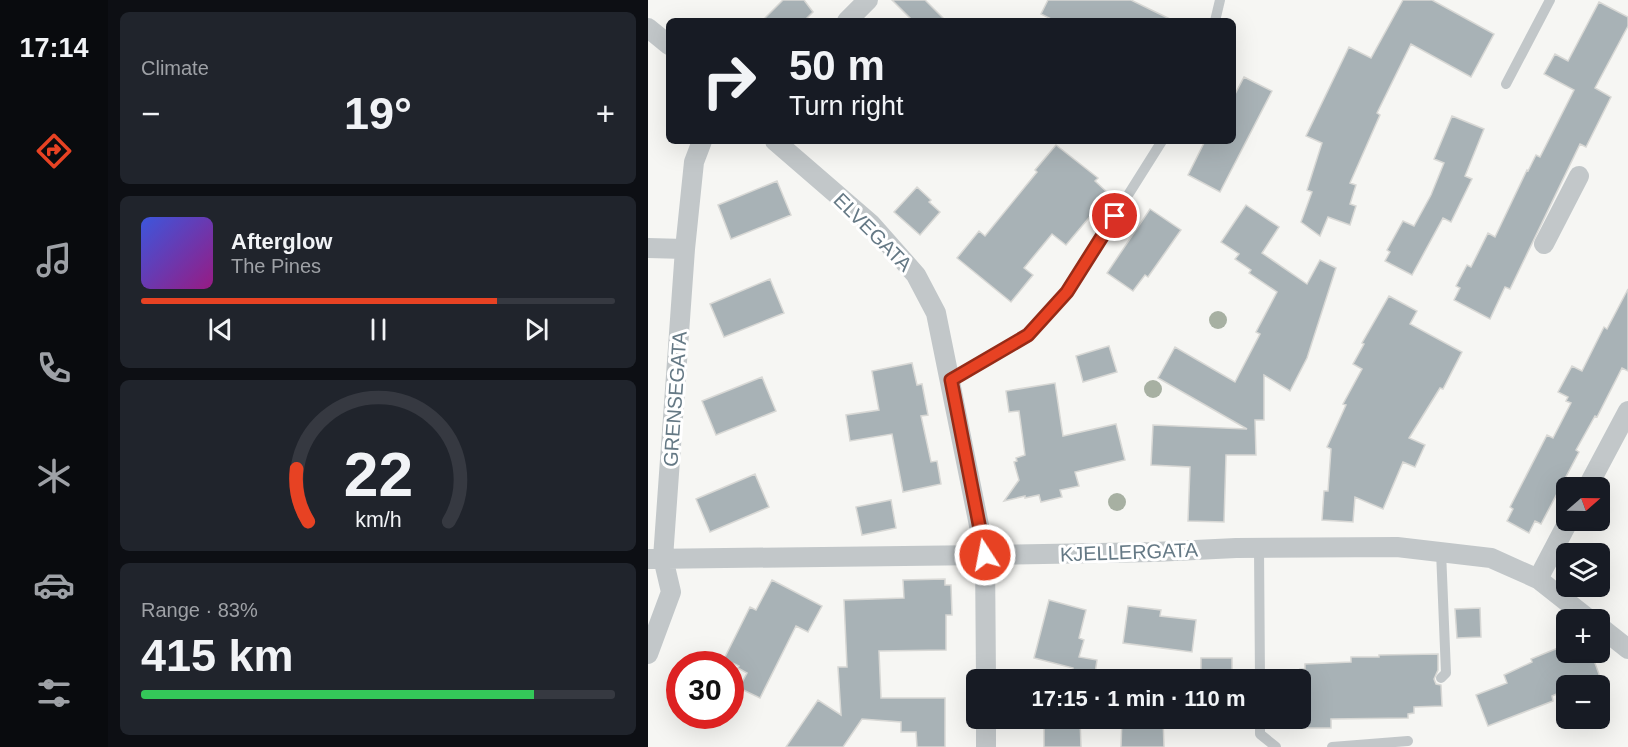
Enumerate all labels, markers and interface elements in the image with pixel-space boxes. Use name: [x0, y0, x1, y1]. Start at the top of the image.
text: 17:14: [19, 33, 89, 63]
icon: right: [690, 42, 768, 120]
text: 50 m: [789, 42, 885, 89]
text: Climate: [141, 57, 209, 79]
text: 19°: [344, 88, 412, 139]
text: Turn right: [789, 91, 904, 121]
text: −: [141, 95, 160, 132]
text: +: [596, 95, 615, 132]
icon: directions: [33, 130, 75, 172]
street label: ELVEGATA: [829, 188, 917, 276]
pin: [1089, 190, 1140, 241]
icon: arrive: [1098, 199, 1131, 232]
text: Afterglow: [231, 229, 332, 254]
icon: music: [33, 239, 75, 281]
text: The Pines: [231, 255, 321, 277]
icon: previous: [204, 313, 237, 346]
icon: pause: [362, 313, 395, 346]
icon: next: [520, 313, 553, 346]
street label: GRENSEGATA: [659, 330, 691, 468]
icon: phone: [33, 347, 75, 389]
text: 22: [343, 441, 413, 510]
icon: climate: [33, 455, 75, 497]
north arrow: [1556, 477, 1610, 531]
map controls: [1556, 477, 1610, 729]
text: km/h: [355, 509, 401, 533]
position arrow: [953, 523, 1017, 587]
street label: KJELLERGATA: [1060, 539, 1199, 565]
button: layers: [1556, 543, 1610, 597]
icon: car: [33, 564, 75, 606]
text: Range · 83%: [141, 599, 258, 621]
button: +: [1556, 609, 1610, 663]
text: 415 km: [141, 630, 294, 681]
speed limit sign: 30: [666, 651, 744, 729]
icon: filters: [33, 672, 75, 714]
button: −: [1556, 675, 1610, 729]
text: 17:15 · 1 min · 110 m: [1032, 686, 1246, 711]

